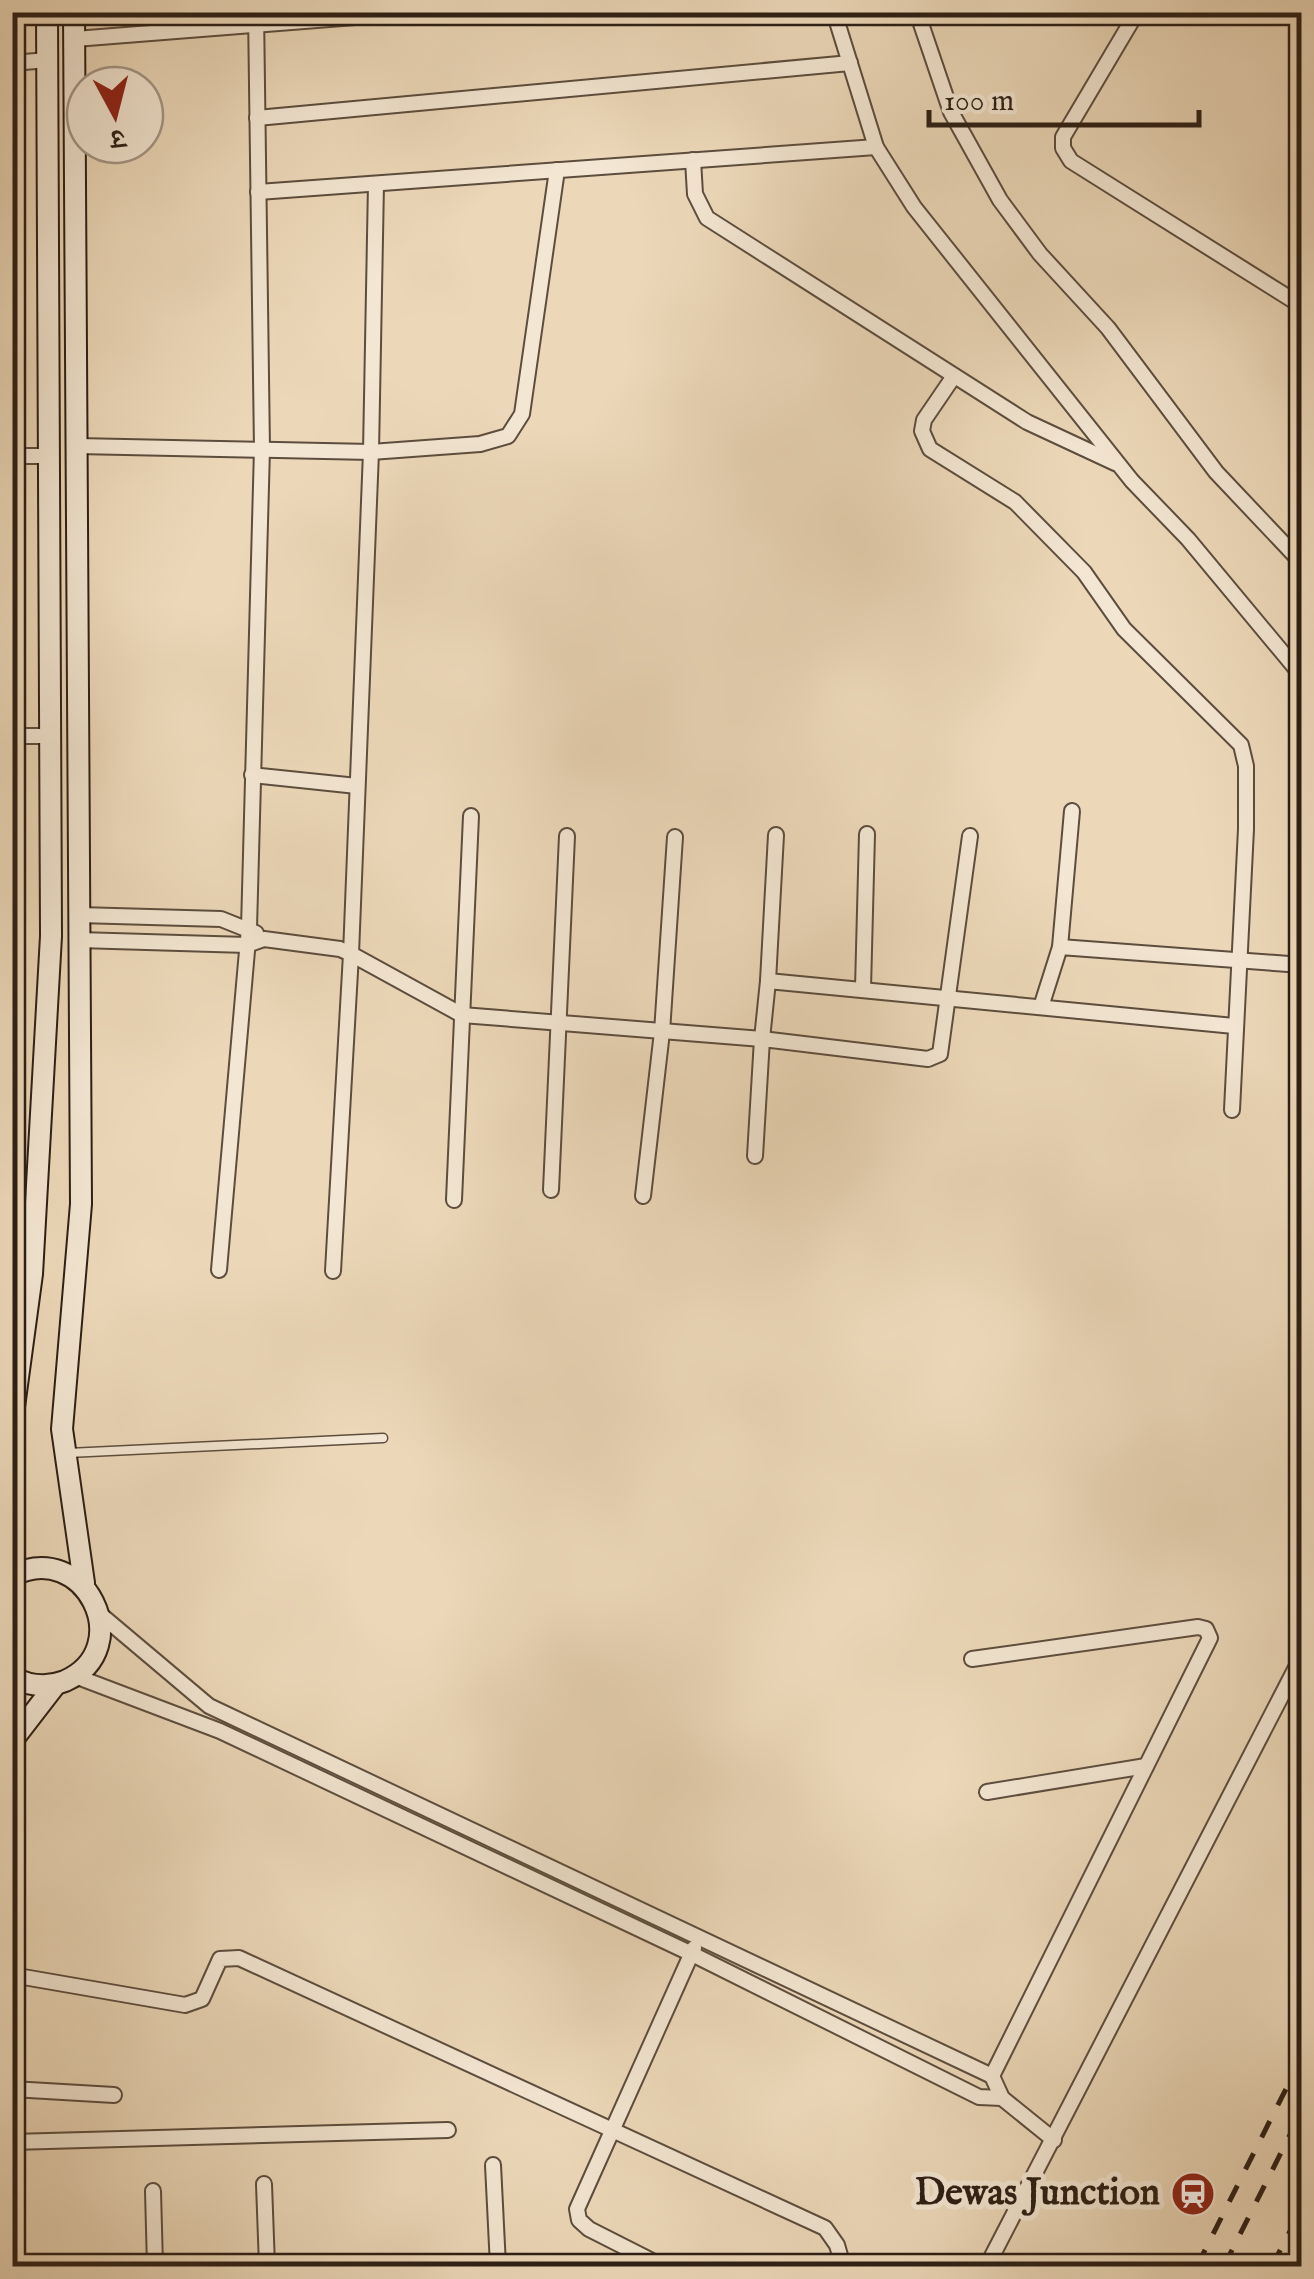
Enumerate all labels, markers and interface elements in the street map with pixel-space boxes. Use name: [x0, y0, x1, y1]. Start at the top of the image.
north arrow: [65, 65, 165, 165]
scale bar: [929, 65, 1199, 127]
text: 100 m: [944, 83, 1014, 121]
text: उ: [107, 119, 129, 156]
place label: Dewas Junction: [915, 2170, 1160, 2218]
station icon: Dewas Junction: [1170, 2171, 1216, 2217]

